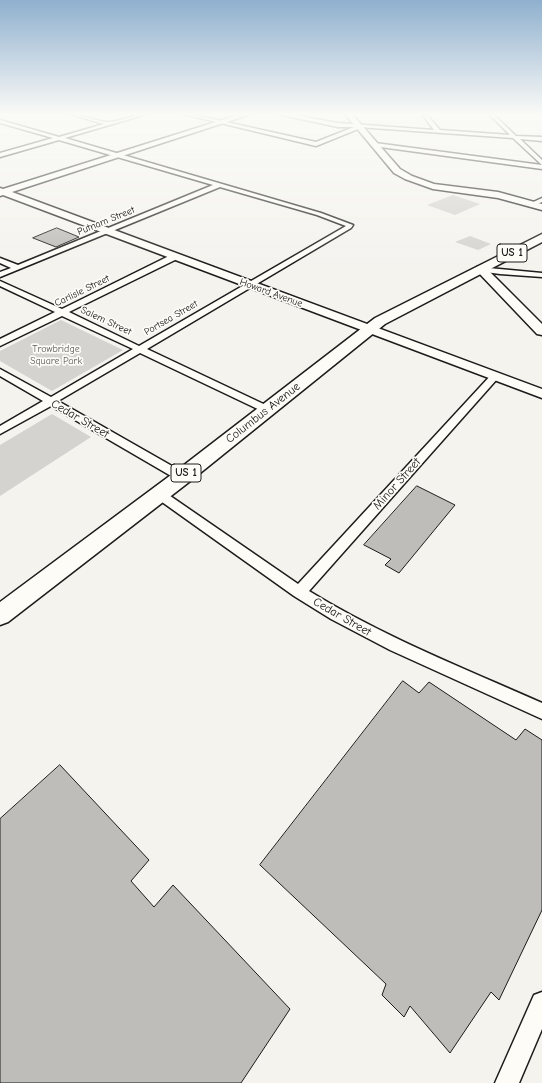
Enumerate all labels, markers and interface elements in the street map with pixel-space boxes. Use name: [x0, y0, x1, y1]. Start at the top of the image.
street label: Putnam Street: [76, 204, 136, 238]
road number: US 1: [497, 244, 527, 262]
street label: Carlisle Street: [53, 273, 111, 309]
street label: Howard Avenue: [238, 276, 304, 310]
street label: Portsea Street: [142, 298, 200, 338]
street label: Salem Street: [79, 304, 133, 338]
park label: Trowbridge Square Park: [30, 343, 82, 366]
street label: Columbus Avenue: [223, 379, 303, 447]
street label: Cedar Street: [48, 397, 112, 441]
street label: Minor Street: [370, 455, 424, 513]
road number: US 1: [171, 464, 201, 482]
street label: Cedar Street: [310, 595, 374, 639]

